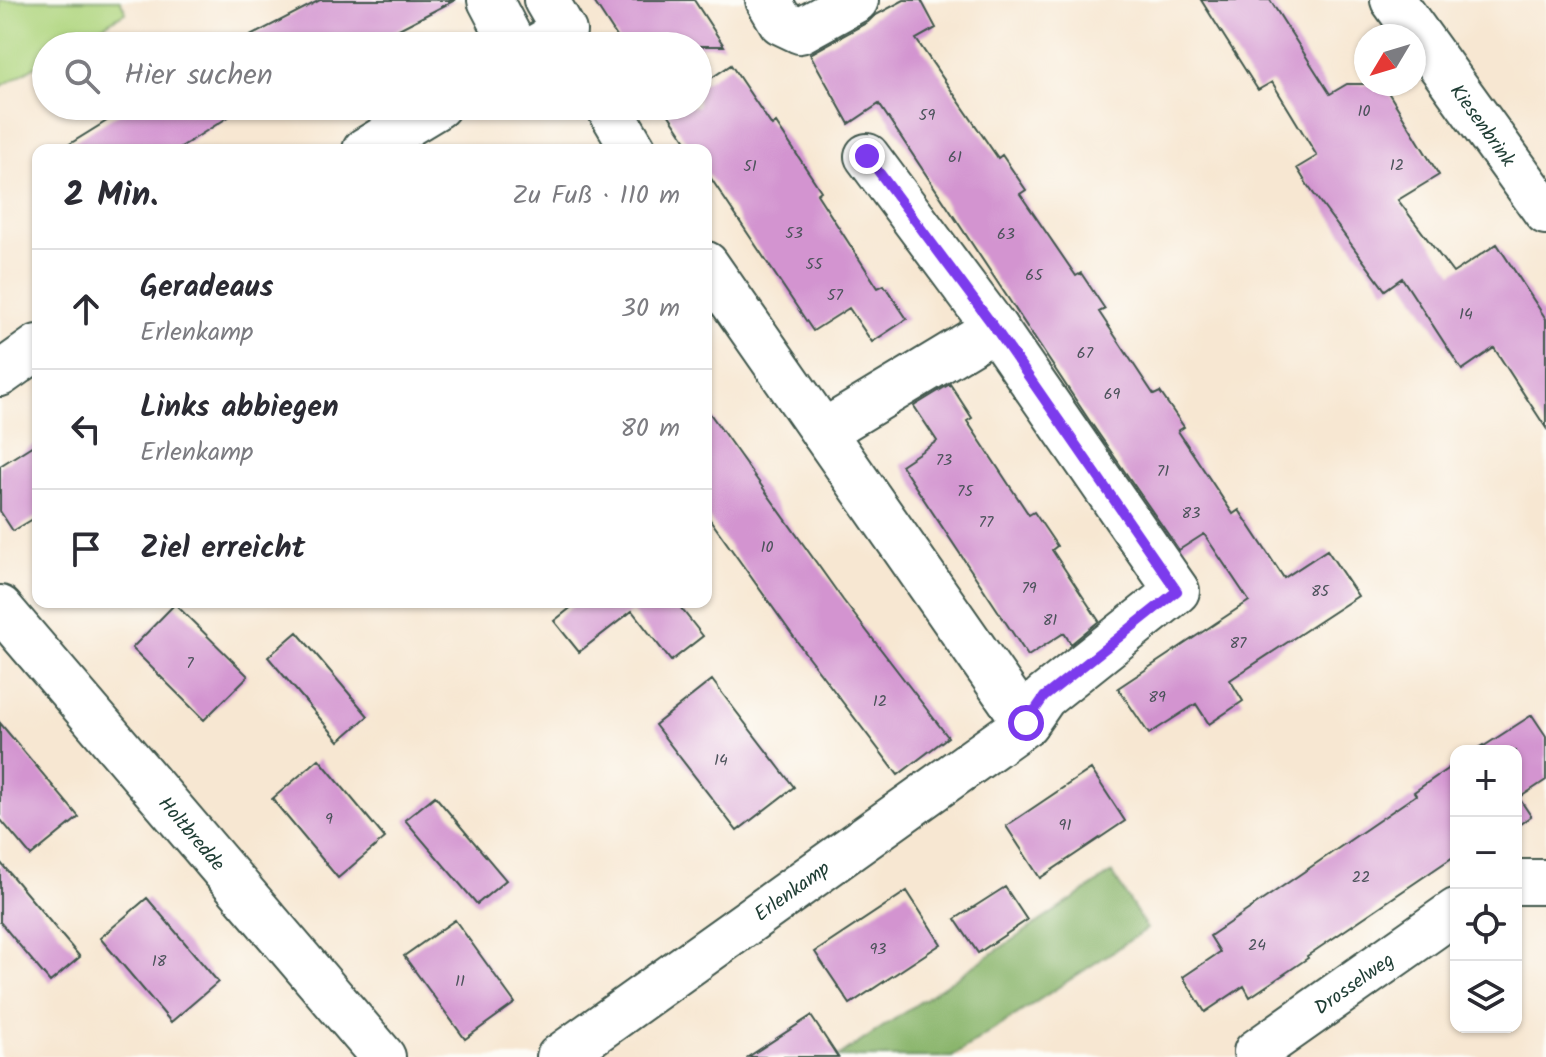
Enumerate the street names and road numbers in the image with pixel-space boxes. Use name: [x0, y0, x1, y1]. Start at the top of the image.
street label: Kiesenbrink: [1441, 78, 1523, 175]
street label: Holtbredde: [149, 790, 232, 879]
street label: Erlenkamp: [748, 854, 838, 931]
street label: Drosselweg: [1308, 945, 1402, 1024]

